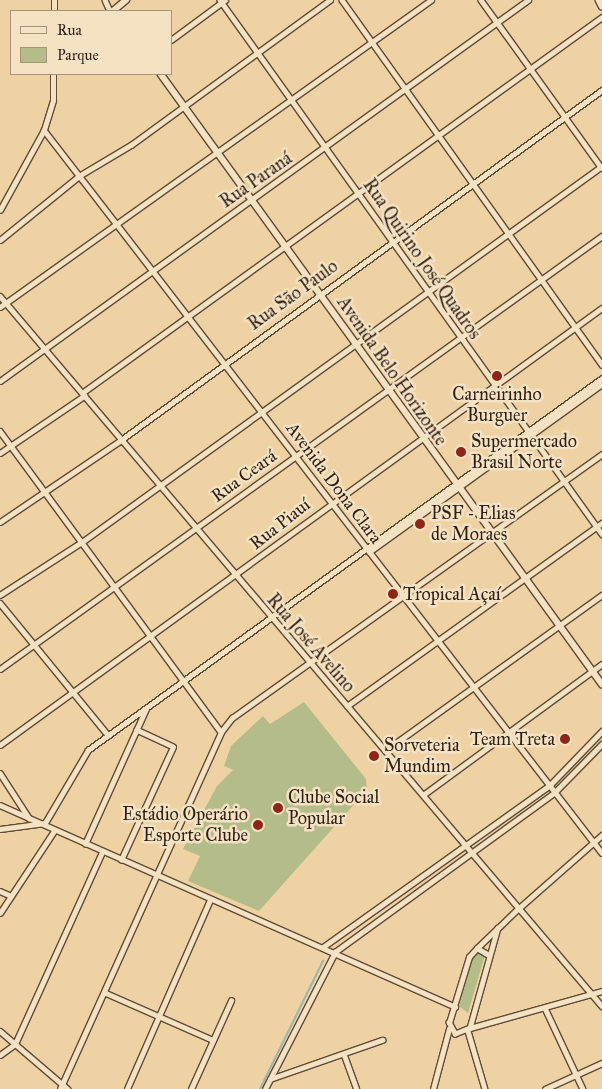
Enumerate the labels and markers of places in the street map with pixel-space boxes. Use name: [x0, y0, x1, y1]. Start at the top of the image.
marker: Carneirinho Burguer: [491, 370, 503, 382]
place label: Carneirinho Burguer: [452, 384, 542, 426]
place label: Supermercado Brasil Norte: [471, 431, 577, 474]
marker: Supermercado Brasil Norte: [455, 446, 467, 458]
place label: PSF - Elias de Moraes: [431, 503, 515, 546]
marker: PSF - Elias de Moraes: [413, 517, 427, 531]
place label: Tropical Açaí: [403, 583, 501, 605]
marker: Tropical Açaí: [387, 588, 399, 600]
place label: Team Treta: [470, 728, 555, 750]
marker: Team Treta: [559, 733, 571, 745]
place label: Sorveteria Mundim: [384, 735, 460, 778]
marker: Sorveteria Mundim: [368, 750, 380, 762]
place label: Clube Social Popular: [288, 787, 379, 830]
marker: Clube Social Popular: [272, 802, 284, 814]
place label: Estádio Operário Esporte Clube: [122, 804, 248, 846]
marker: Estádio Operário Esporte Clube: [252, 819, 264, 831]

